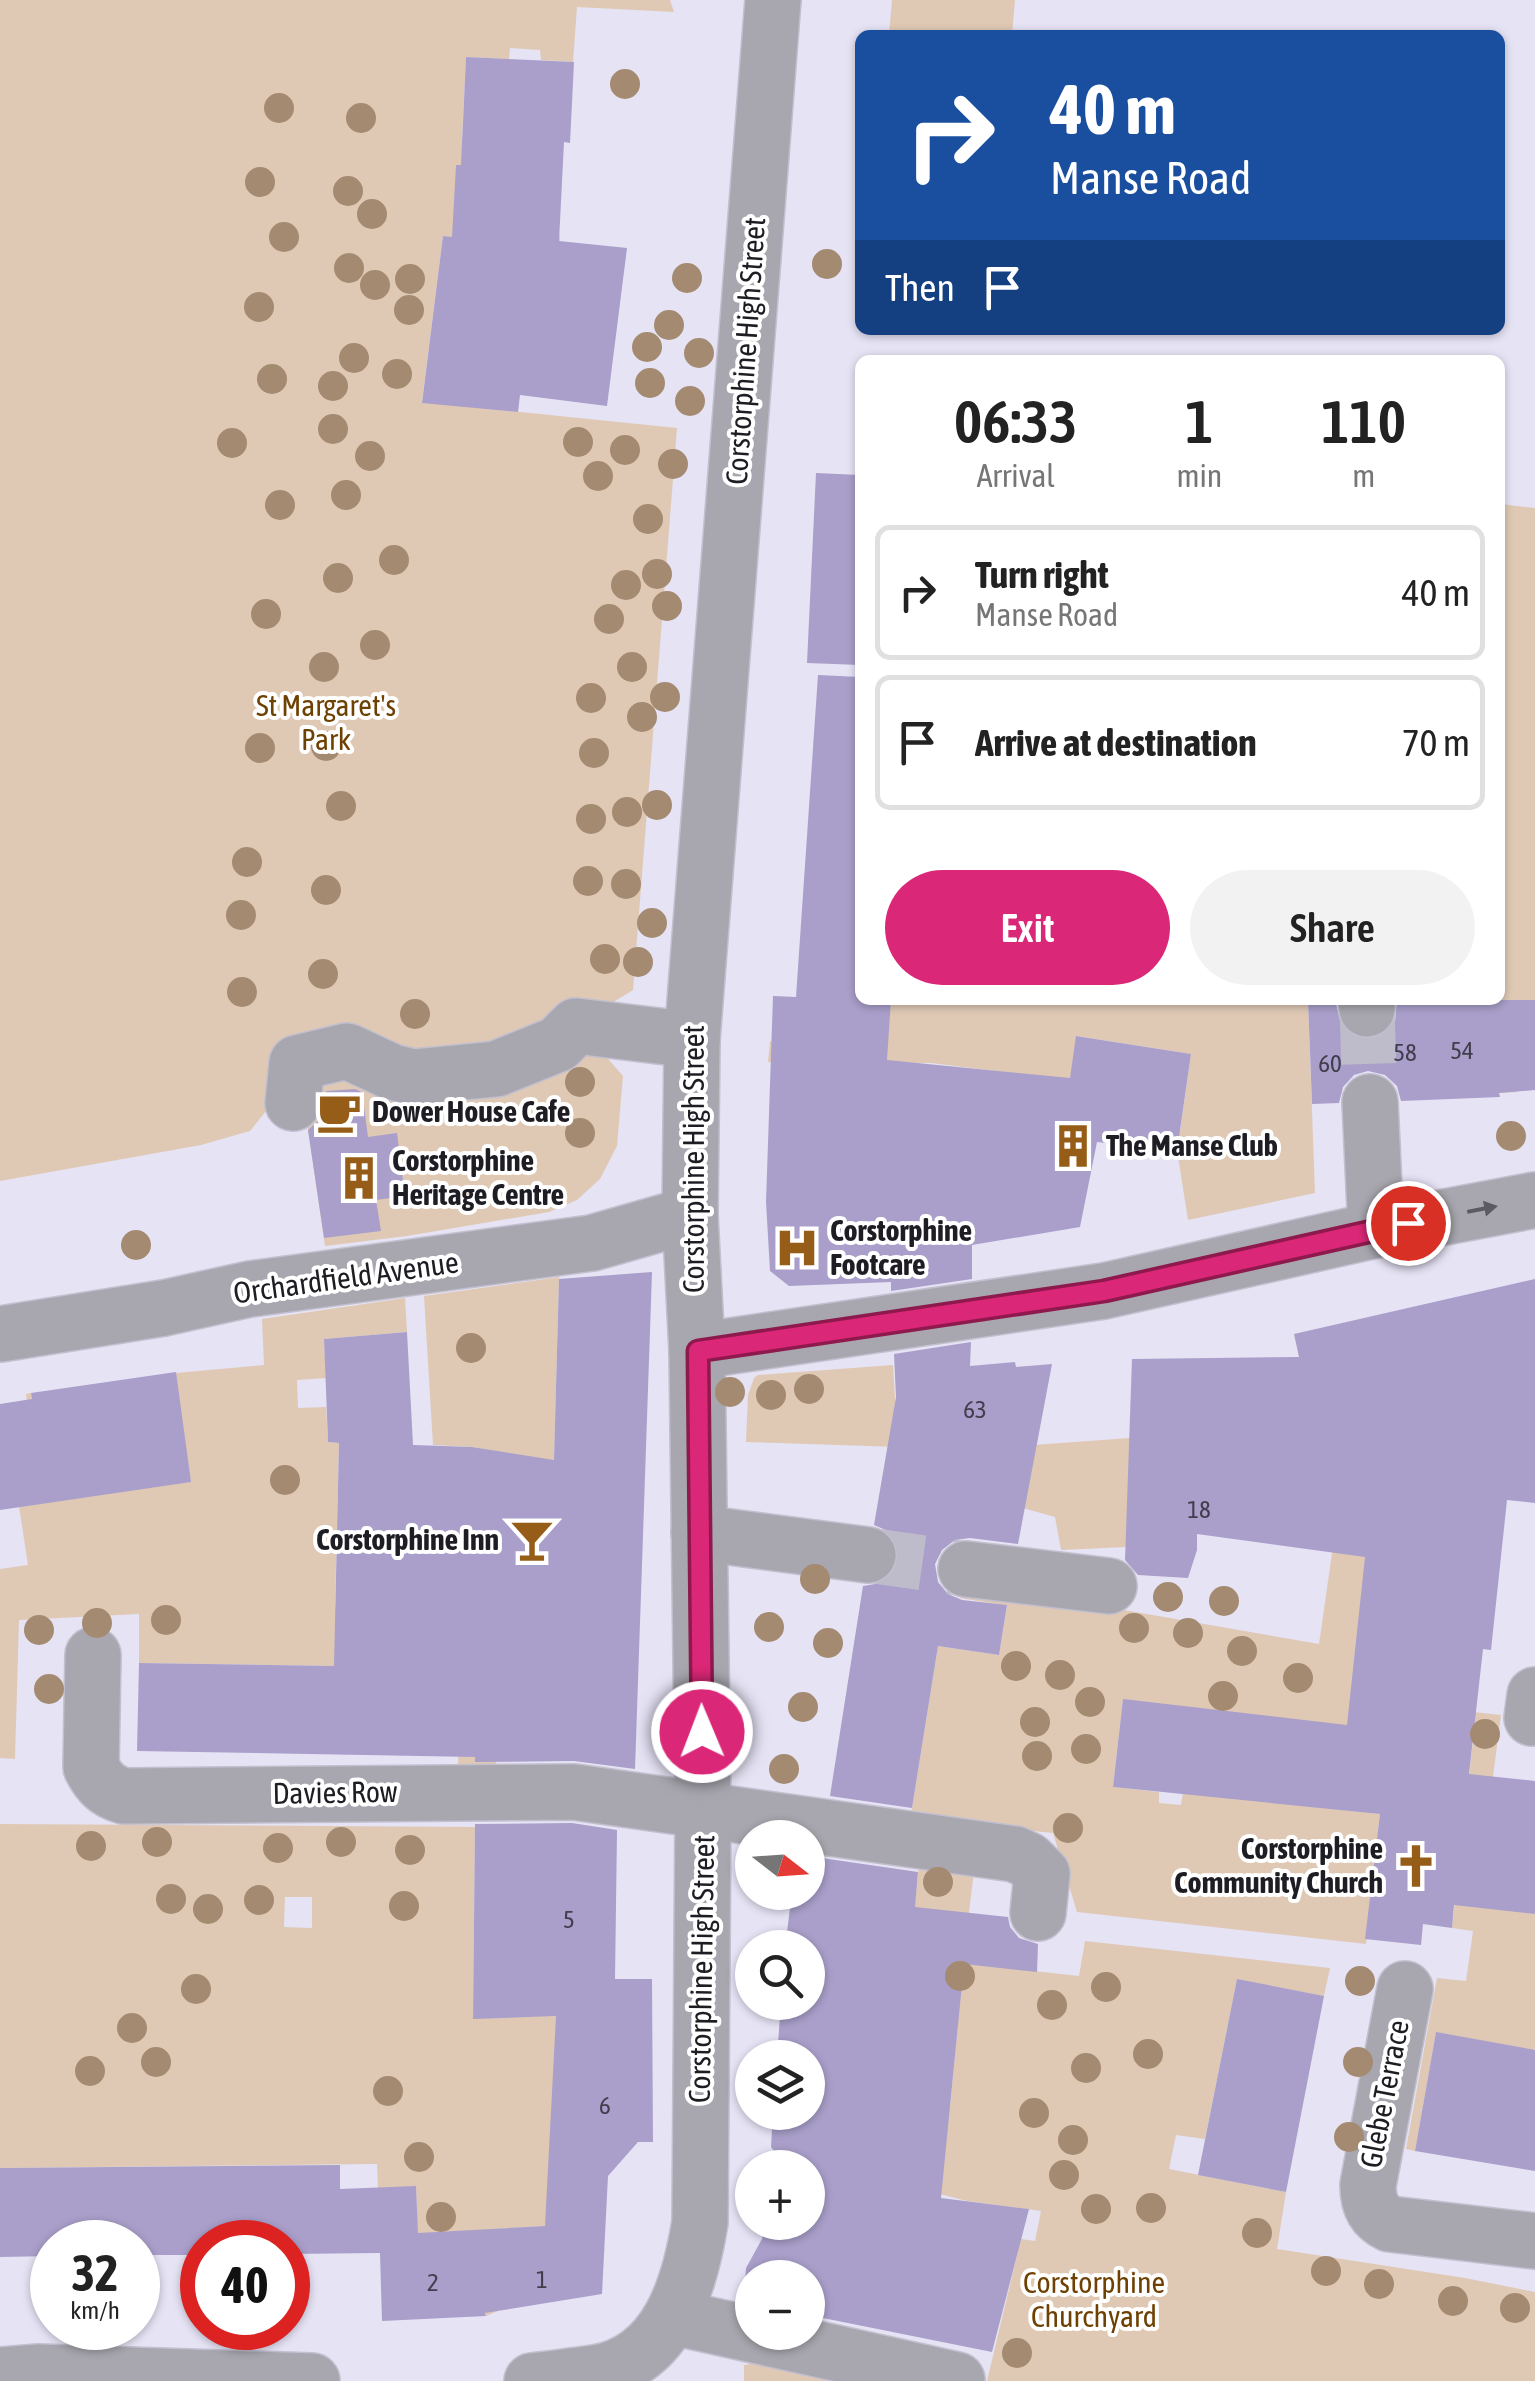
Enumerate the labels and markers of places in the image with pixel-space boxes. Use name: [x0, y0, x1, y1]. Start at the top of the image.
cafe icon: Dower House Cafe: [315, 1088, 363, 1136]
place label: Dower House Cafe: [372, 1094, 570, 1128]
building icon: The Manse Club: [1049, 1122, 1097, 1170]
place label: The Manse Club: [1106, 1128, 1278, 1162]
place label: Corstorphine Heritage Centre: [392, 1143, 564, 1211]
building icon: Corstorphine Heritage Centre: [335, 1154, 383, 1202]
pin: [1366, 1181, 1451, 1266]
place label: Corstorphine Footcare: [830, 1213, 972, 1281]
hospital icon: Corstorphine Footcare: [773, 1224, 821, 1272]
bar icon: Corstorphine Inn: [508, 1516, 556, 1564]
place label: Corstorphine Inn: [316, 1522, 499, 1556]
place label: Corstorphine Community Church: [1174, 1831, 1383, 1899]
church icon: Corstorphine Community Church: [1392, 1842, 1440, 1890]

